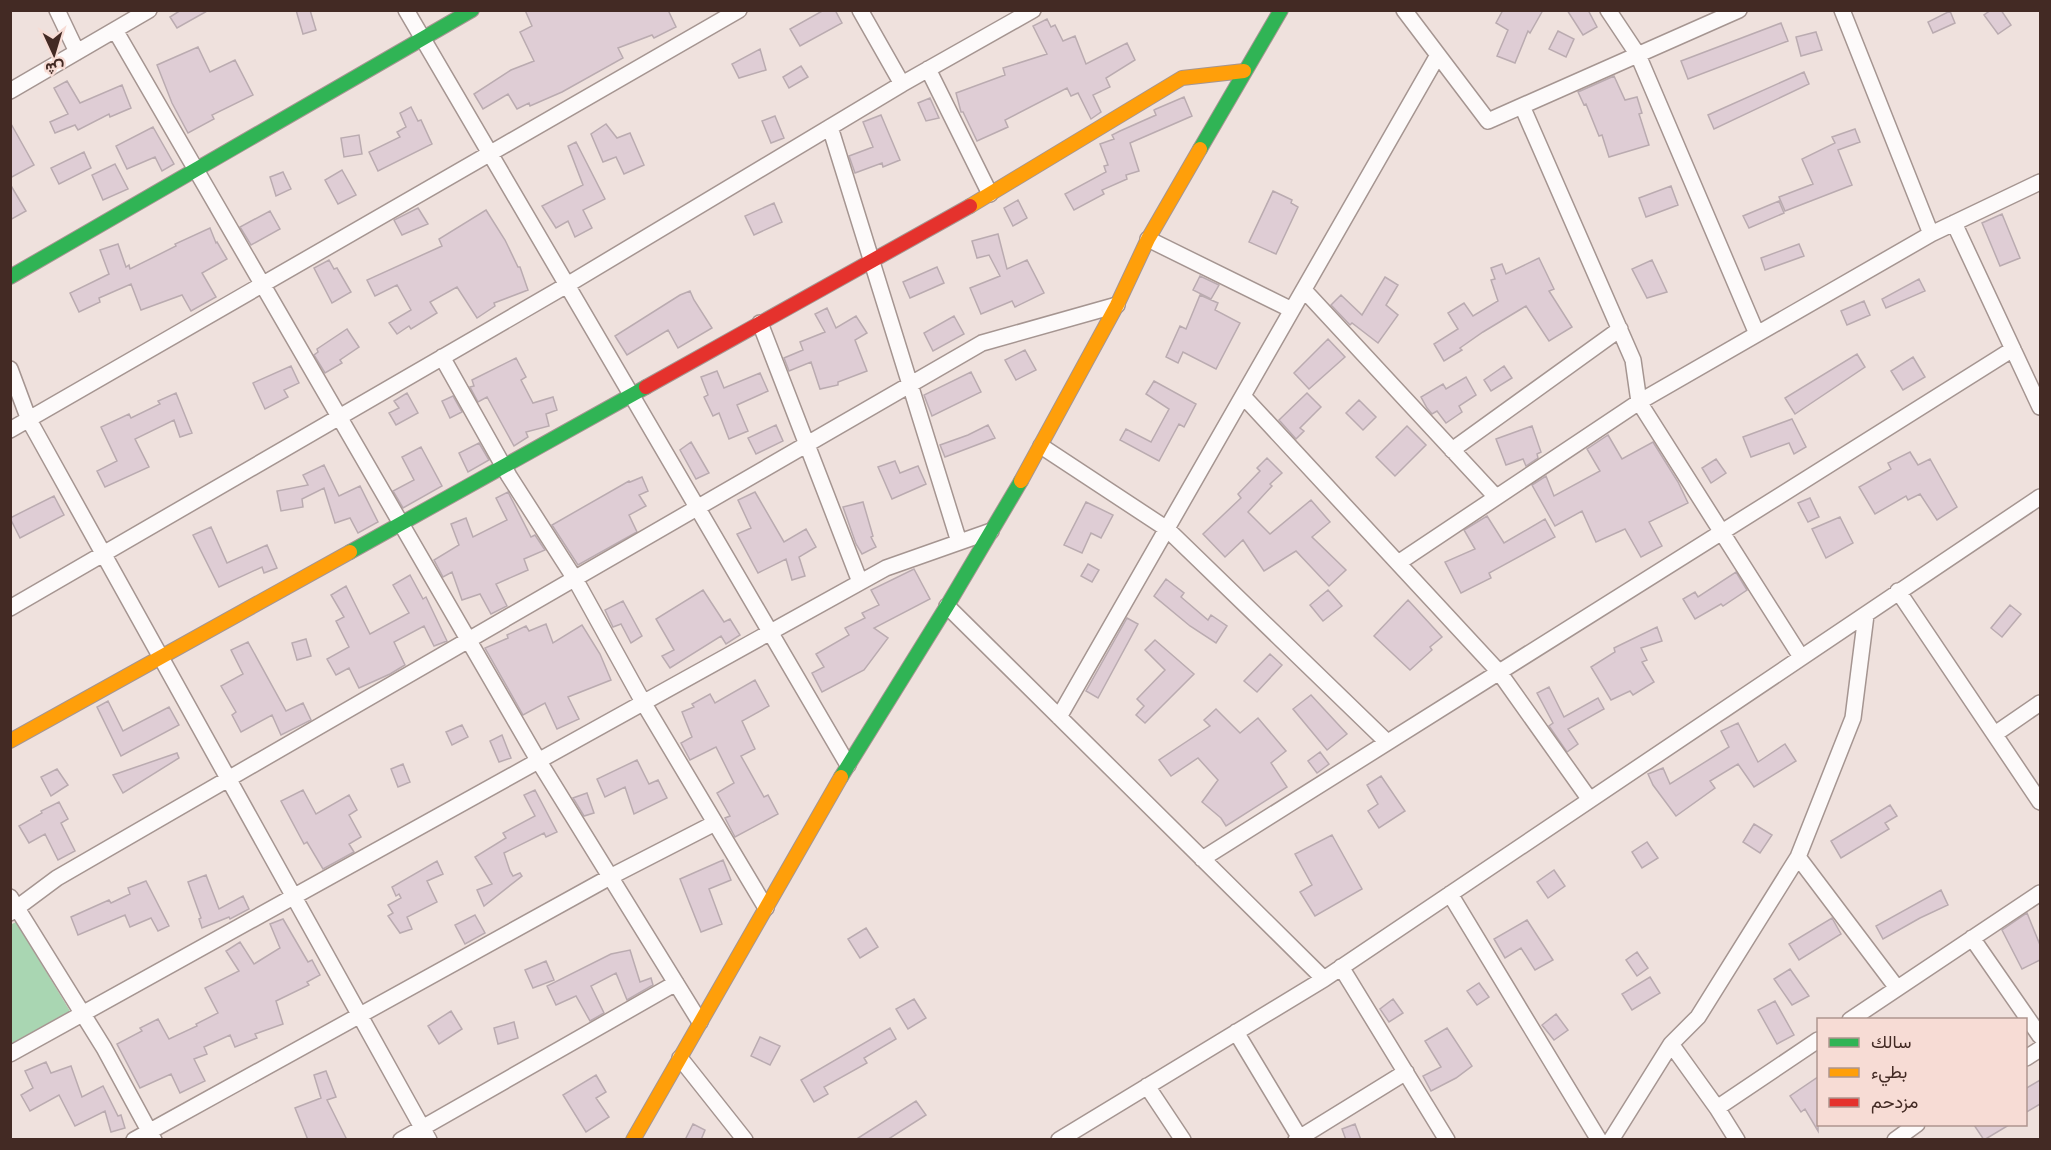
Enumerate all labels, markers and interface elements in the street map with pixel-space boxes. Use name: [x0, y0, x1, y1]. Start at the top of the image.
north arrow: [24, 24, 84, 84]
text: ش: [45, 58, 65, 80]
legend: [1817, 1018, 2027, 1126]
text: سالك: [1871, 1030, 1911, 1053]
text: بطيء: [1871, 1060, 1907, 1087]
text: مزدحم: [1871, 1090, 1918, 1114]

